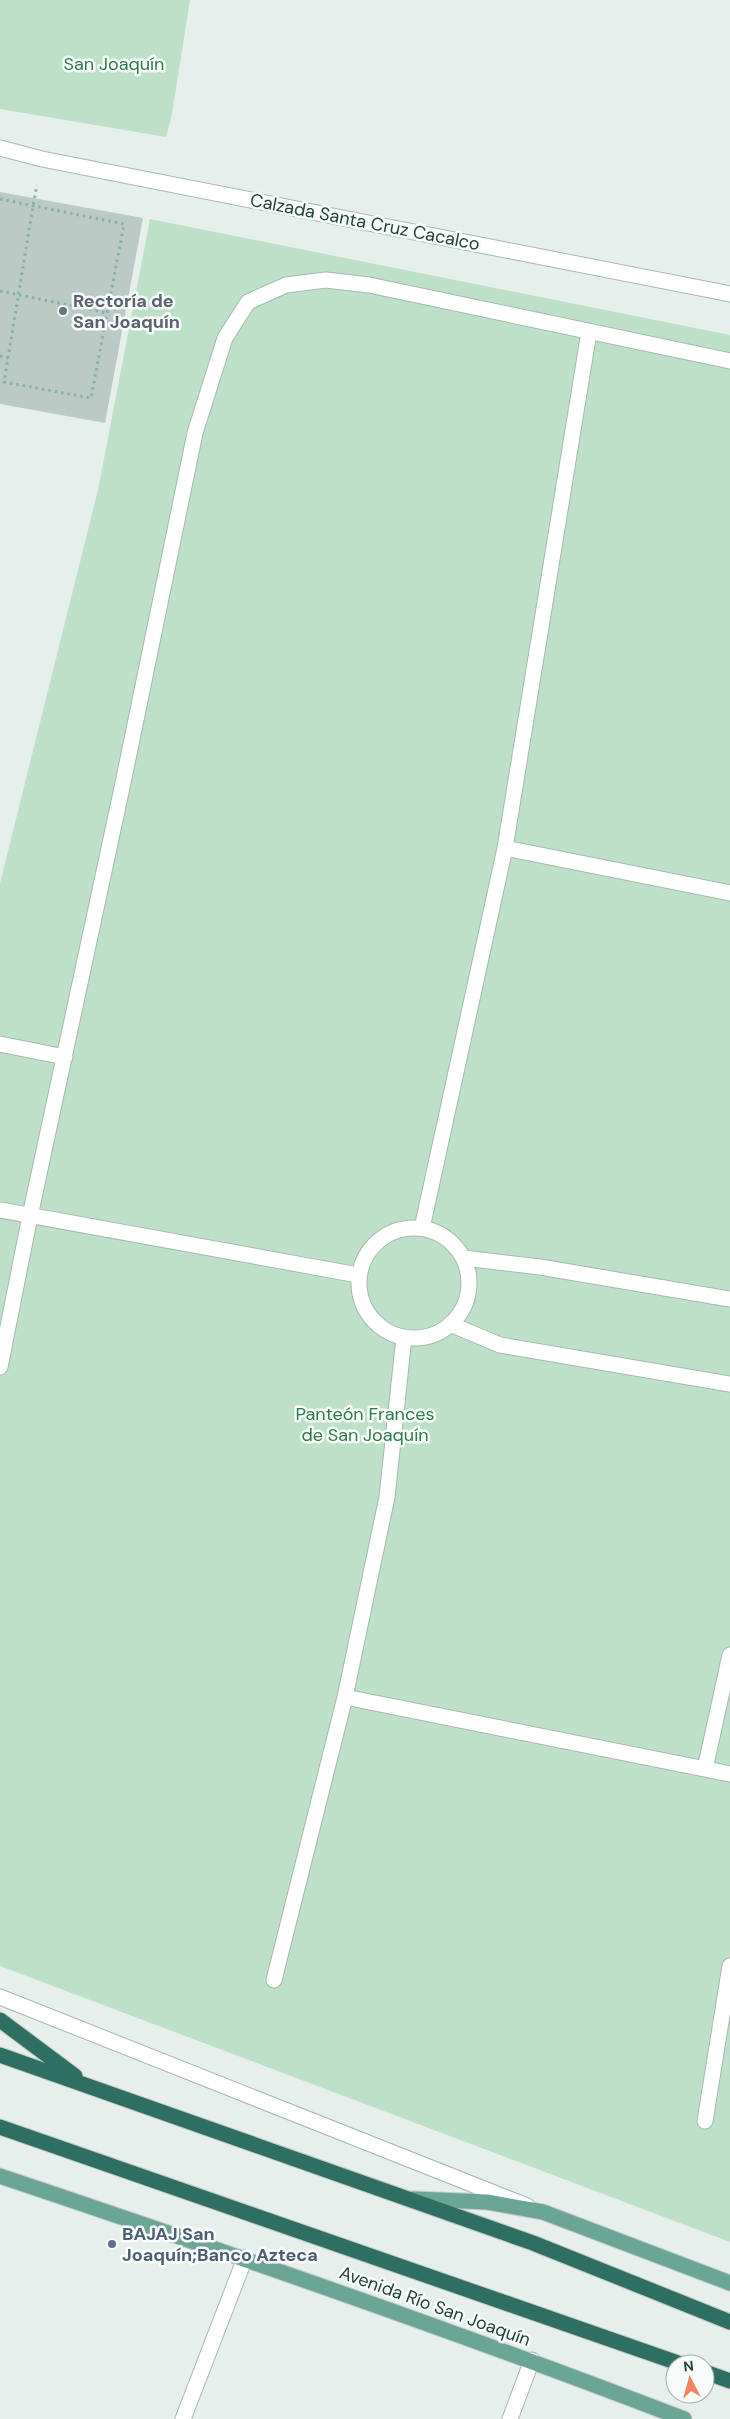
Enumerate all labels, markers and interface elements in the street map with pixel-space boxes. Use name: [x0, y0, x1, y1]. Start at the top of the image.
park label: San Joaquín: [64, 52, 164, 76]
street label: Calzada Santa Cruz Cacalco: [248, 188, 482, 256]
place label: Rectoría de San Joaquín: [73, 289, 180, 334]
marker: Rectoría de San Joaquín: [57, 305, 69, 317]
park label: Panteón Frances de San Joaquín: [296, 1402, 434, 1447]
place label: BAJAJ San Joaquín;Banco Azteca: [122, 2222, 318, 2267]
marker: BAJAJ San Joaquín;Banco Azteca: [106, 2238, 118, 2250]
street label: Avenida Río San Joaquín: [336, 2260, 534, 2352]
north arrow: [665, 2354, 715, 2404]
text: N: [683, 2357, 695, 2376]

